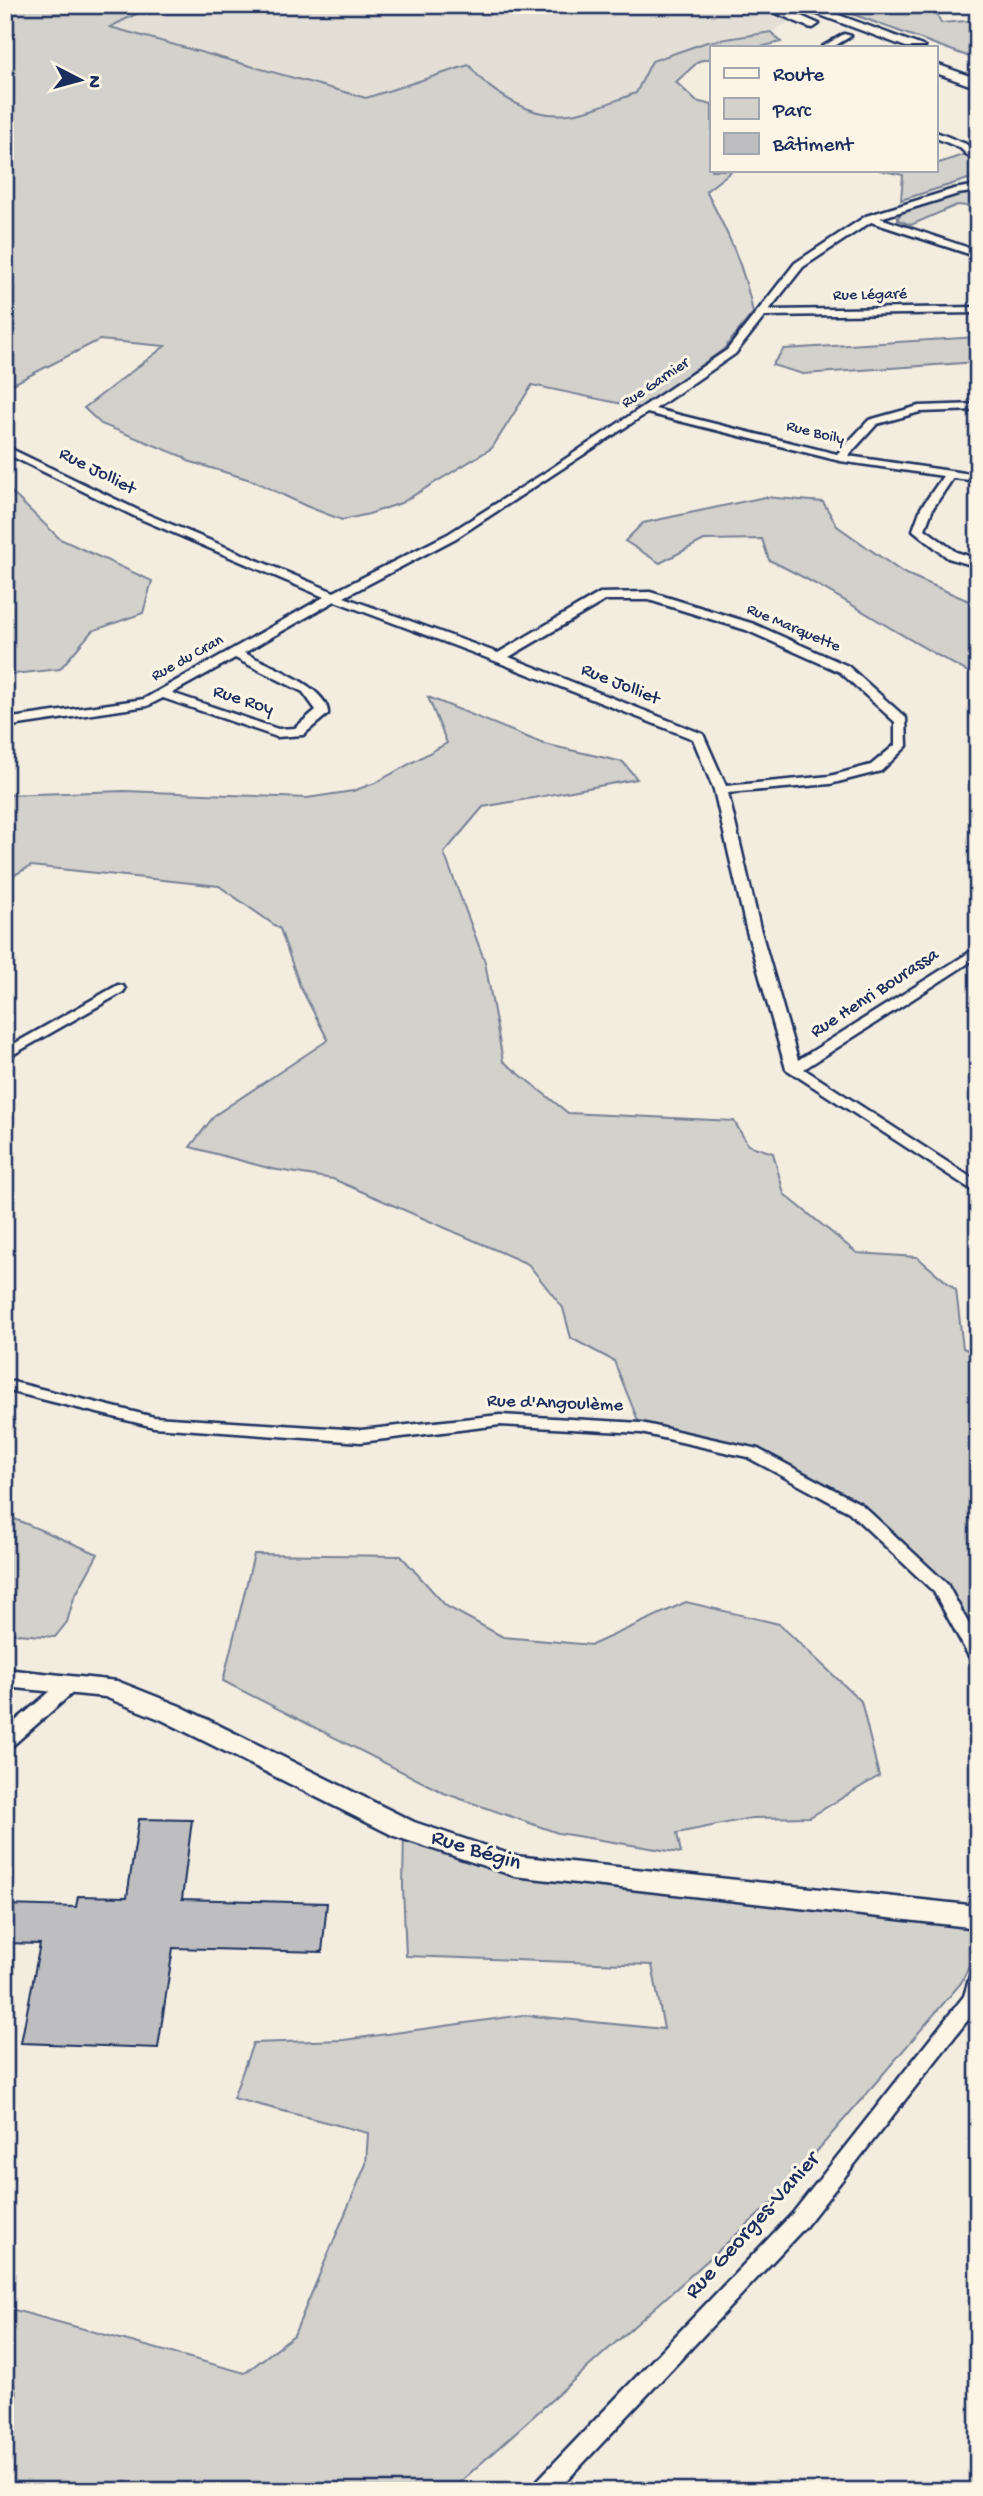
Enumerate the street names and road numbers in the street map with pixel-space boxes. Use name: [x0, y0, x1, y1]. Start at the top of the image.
street label: Rue Légaré: [833, 286, 908, 306]
street label: Rue Garnier: [619, 354, 695, 414]
street label: Rue Boily: [784, 418, 846, 450]
street label: Rue Jolliet: [55, 443, 141, 502]
street label: Rue Marquette: [743, 601, 844, 658]
street label: Rue du Cran: [149, 631, 228, 687]
street label: Rue Jolliet: [577, 659, 665, 712]
street label: Rue Roy: [210, 680, 277, 722]
street label: Rue Henri Bourassa: [806, 943, 945, 1044]
street label: Rue d'Angoulème: [487, 1390, 624, 1418]
street label: Rue Bégin: [428, 1825, 524, 1877]
street label: Rue Georges-Vanier: [680, 2145, 827, 2305]

